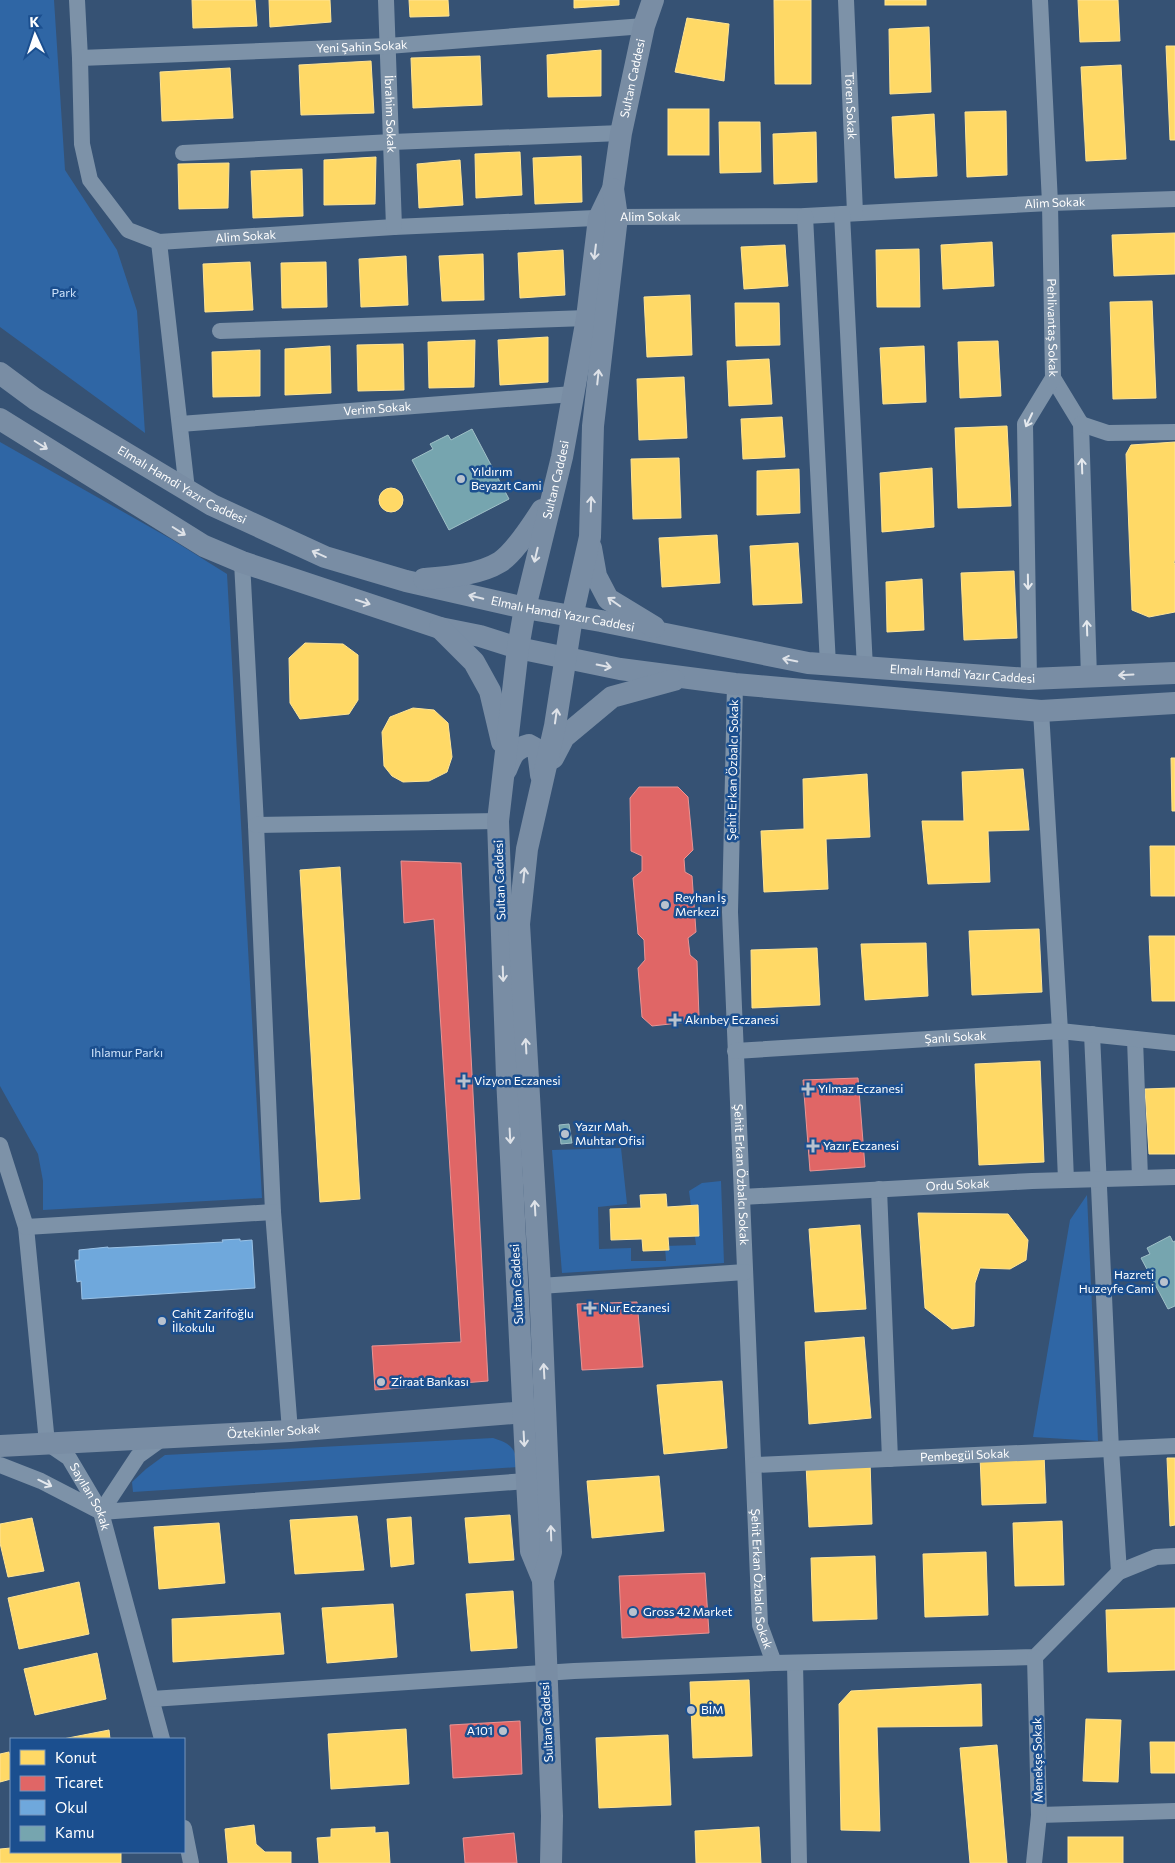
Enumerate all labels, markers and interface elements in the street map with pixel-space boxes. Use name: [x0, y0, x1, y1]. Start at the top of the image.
north arrow: [10, 10, 60, 60]
text: K: [29, 13, 40, 30]
street label: Yeni Şahin Sokak: [316, 36, 408, 55]
street label: Sultan Caddesi: [616, 37, 647, 119]
street label: Tören Sokak: [843, 72, 860, 140]
street label: İbrahim Sokak: [383, 75, 399, 153]
street label: Alim Sokak: [1024, 194, 1086, 210]
street label: Alim Sokak: [620, 209, 681, 223]
street label: Alim Sokak: [215, 227, 277, 244]
one-way arrow: [590, 243, 600, 259]
street label: Pehlivantaş Sokak: [1045, 278, 1061, 378]
park label: Park: [51, 285, 77, 299]
one-way arrow: [594, 370, 603, 386]
street label: Verim Sokak: [343, 398, 412, 417]
one-way arrow: [1024, 412, 1034, 427]
street label: Sultan Caddesi: [539, 439, 571, 520]
one-way arrow: [34, 440, 48, 450]
street label: Elmalı Hamdi Yazır Caddesi: [116, 442, 249, 526]
one-way arrow: [1077, 458, 1087, 474]
place label: Yıldırım Beyazıt Cami: [471, 464, 542, 492]
marker: Yıldırım Beyazıt Cami: [455, 473, 467, 485]
one-way arrow: [586, 497, 595, 513]
one-way arrow: [172, 526, 186, 536]
one-way arrow: [531, 547, 541, 563]
one-way arrow: [312, 549, 327, 559]
one-way arrow: [1023, 573, 1033, 589]
one-way arrow: [469, 592, 485, 601]
street label: Elmalı Hamdi Yazır Caddesi: [490, 593, 636, 634]
one-way arrow: [607, 597, 621, 607]
one-way arrow: [354, 598, 370, 607]
one-way arrow: [1083, 620, 1092, 636]
one-way arrow: [782, 654, 798, 664]
one-way arrow: [595, 661, 611, 671]
street label: Elmalı Hamdi Yazır Caddesi: [889, 661, 1035, 685]
one-way arrow: [1119, 670, 1135, 680]
street label: Şehit Erkan Özbalcı Sokak: [724, 699, 740, 841]
one-way arrow: [551, 709, 561, 725]
street label: Sultan Caddesi: [491, 840, 507, 920]
one-way arrow: [519, 868, 529, 884]
place label: Reyhan İş Merkezi: [675, 890, 726, 918]
marker: Reyhan İş Merkezi: [659, 899, 671, 911]
one-way arrow: [499, 966, 508, 982]
place label: Akınbey Eczanesi: [685, 1012, 779, 1026]
marker: Akınbey Eczanesi: [669, 1014, 681, 1026]
street label: Şanlı Sokak: [924, 1028, 987, 1045]
one-way arrow: [522, 1038, 531, 1054]
park label: Ihlamur Parkı: [91, 1045, 163, 1059]
place label: Vizyon Eczanesi: [474, 1073, 561, 1087]
marker: Vizyon Eczanesi: [458, 1075, 470, 1087]
place label: Yılmaz Eczanesi: [818, 1081, 903, 1095]
marker: Yılmaz Eczanesi: [802, 1083, 814, 1095]
street label: Şehit Erkan Özbalcı Sokak: [732, 1104, 752, 1246]
place label: Yazır Mah. Muhtar Ofisi: [575, 1119, 645, 1147]
one-way arrow: [505, 1128, 515, 1144]
marker: Yazır Mah. Muhtar Ofisi: [559, 1128, 571, 1140]
place label: Yazır Eczanesi: [823, 1138, 899, 1152]
marker: Yazır Eczanesi: [807, 1140, 819, 1152]
street label: Ordu Sokak: [925, 1175, 990, 1193]
one-way arrow: [531, 1200, 540, 1216]
street label: Sultan Caddesi: [507, 1244, 525, 1325]
place label: Hazreti Huzeyfe Cami: [1079, 1267, 1154, 1295]
marker: Hazreti Huzeyfe Cami: [1158, 1276, 1170, 1288]
place label: Nur Eczanesi: [600, 1300, 670, 1314]
marker: Nur Eczanesi: [584, 1302, 596, 1314]
place label: Cahit Zarifoğlu İlkokulu: [172, 1306, 254, 1334]
marker: Cahit Zarifoğlu İlkokulu: [156, 1315, 168, 1327]
one-way arrow: [539, 1363, 548, 1379]
place label: Ziraat Bankası: [391, 1374, 469, 1388]
marker: Ziraat Bankası: [375, 1376, 387, 1388]
street label: Öztekinler Sokak: [227, 1421, 321, 1440]
one-way arrow: [520, 1430, 529, 1446]
street label: Pembegül Sokak: [920, 1445, 1010, 1464]
street label: Sayılan Sokak: [67, 1460, 114, 1532]
one-way arrow: [37, 1479, 52, 1488]
street label: Şehit Erkan Özbalcı Sokak: [749, 1508, 776, 1651]
one-way arrow: [546, 1525, 555, 1541]
place label: Gross 42 Market: [643, 1604, 733, 1618]
marker: Gross 42 Market: [627, 1606, 639, 1618]
street label: Sultan Caddesi: [537, 1682, 555, 1763]
place label: BİM: [701, 1702, 724, 1716]
marker: BİM: [685, 1704, 697, 1716]
street label: Menekşe Sokak: [1029, 1717, 1045, 1803]
place label: A101: [467, 1723, 493, 1737]
marker: A101: [497, 1725, 509, 1737]
legend: [10, 1738, 185, 1853]
text: Konut: [55, 1748, 97, 1766]
text: Ticaret: [55, 1773, 103, 1791]
text: Okul: [55, 1798, 88, 1816]
text: Kamu: [55, 1823, 94, 1841]

